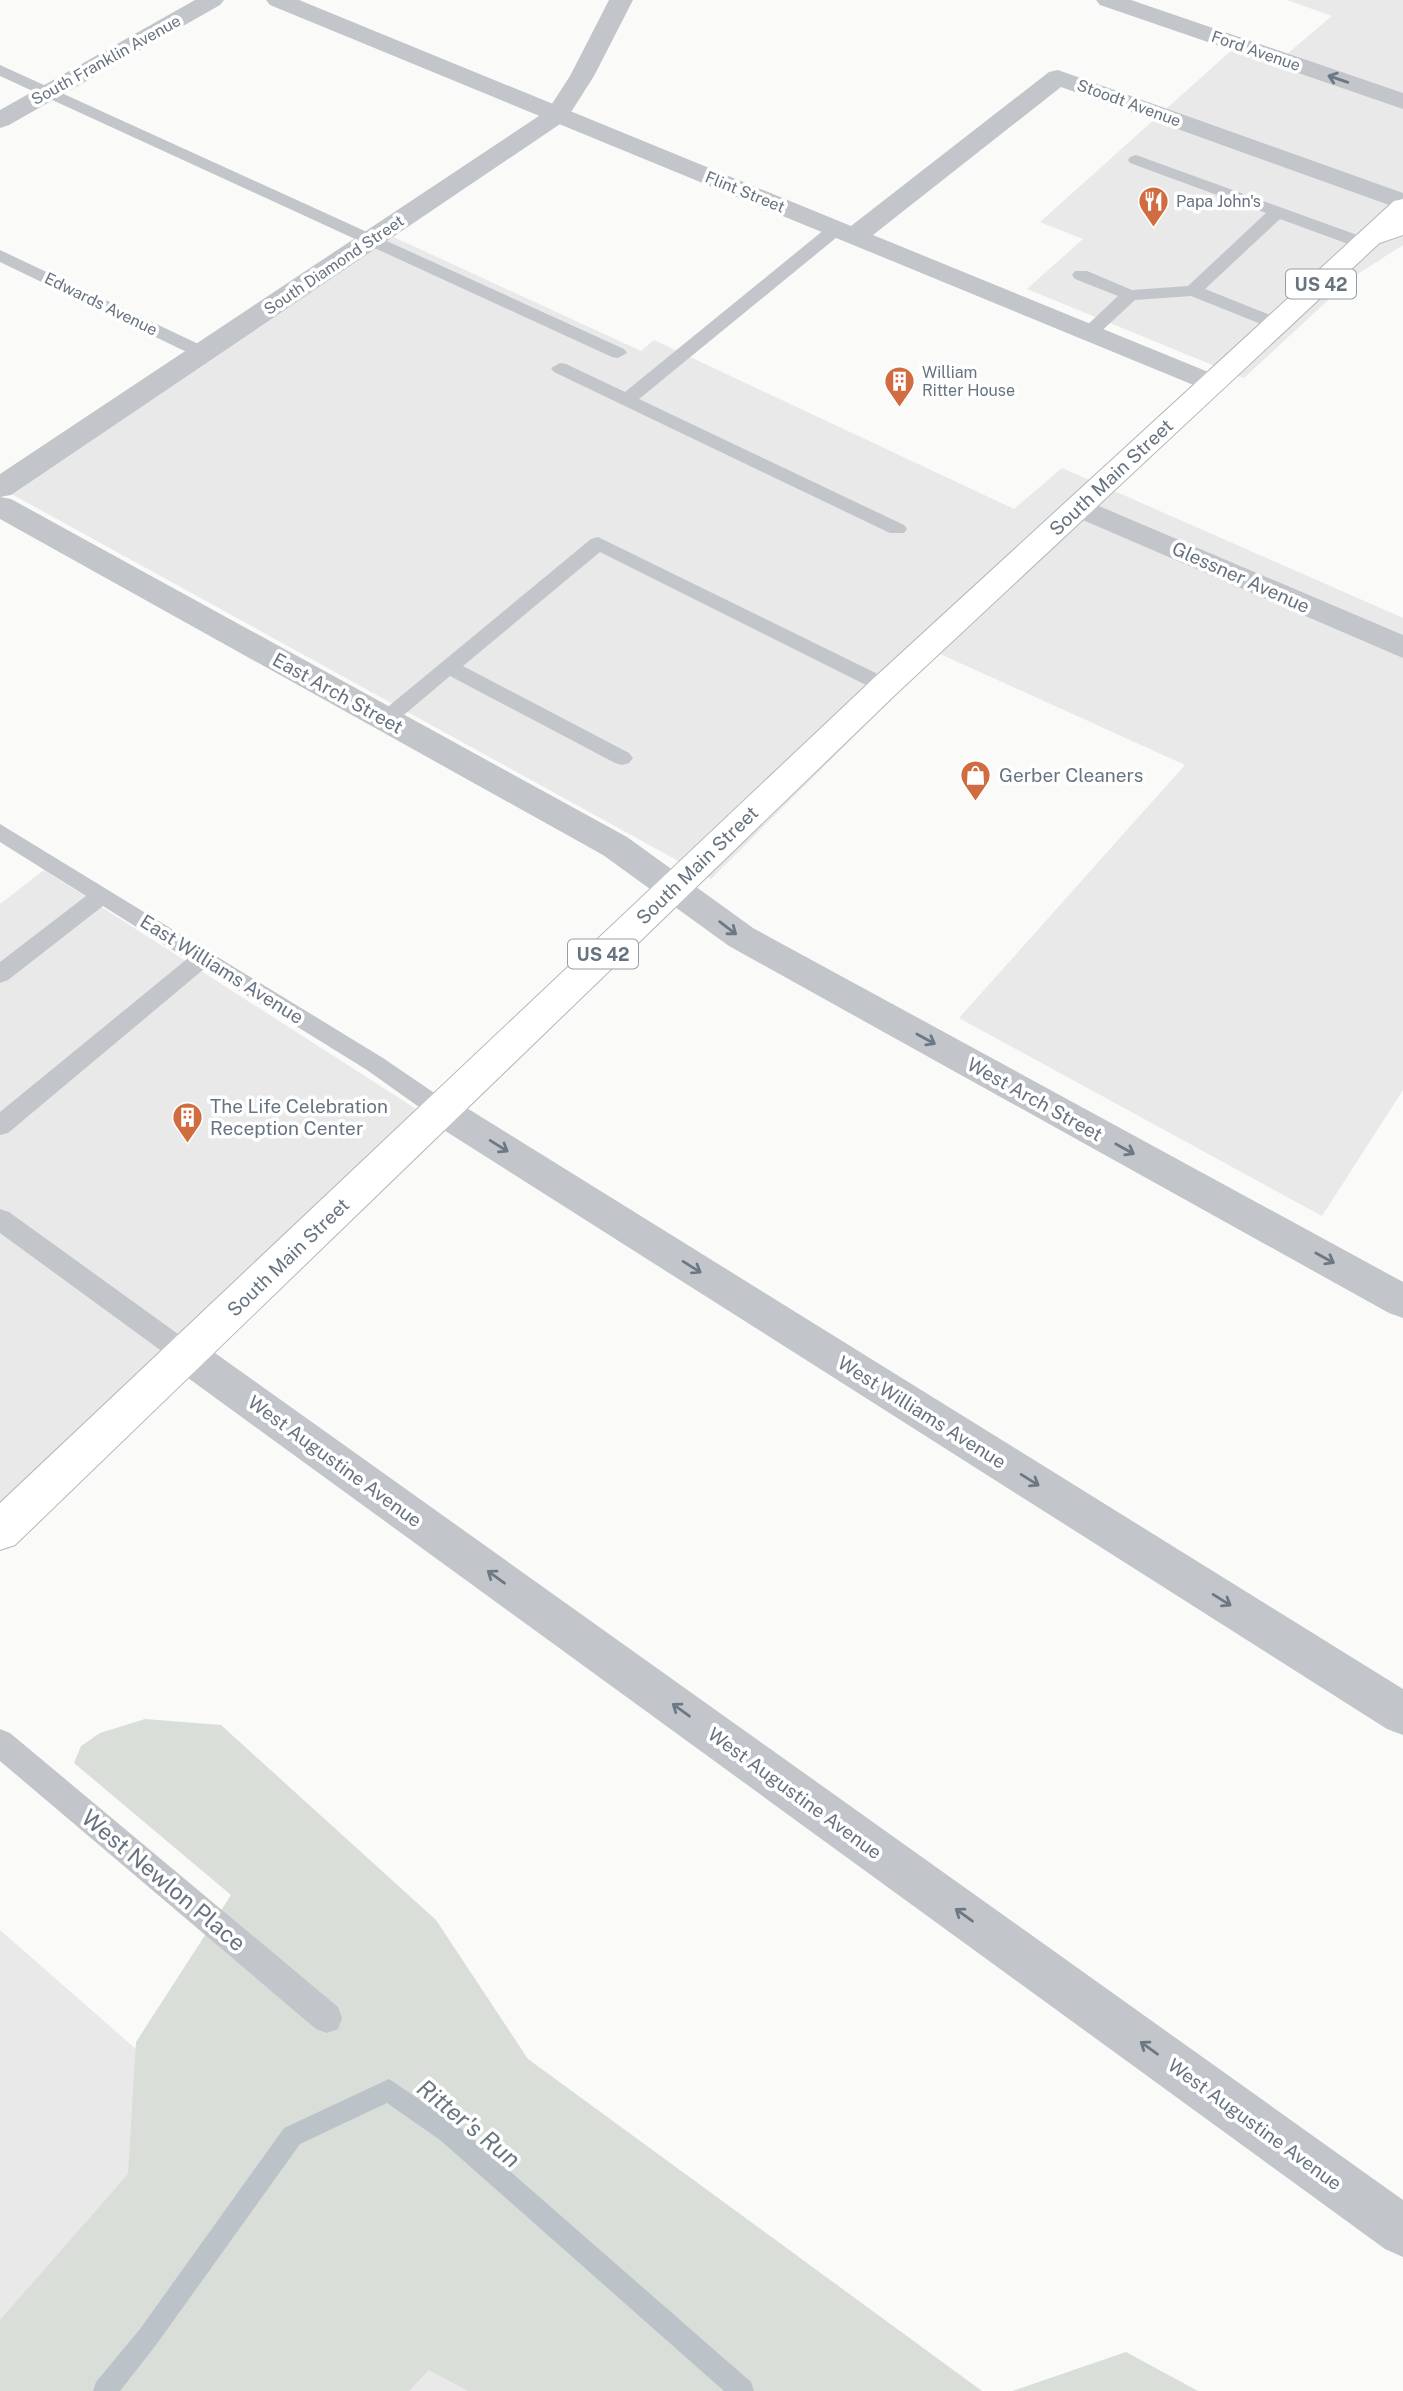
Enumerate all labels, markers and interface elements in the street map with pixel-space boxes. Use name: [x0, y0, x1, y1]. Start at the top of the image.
street label: South Franklin Avenue: [28, 11, 184, 109]
street label: Ford Avenue: [1209, 27, 1303, 75]
one-way arrow: [1328, 72, 1350, 84]
street label: Stoodt Avenue: [1074, 75, 1184, 131]
street label: Flint Street: [702, 167, 788, 217]
restaurant icon: Papa John's: [1136, 184, 1170, 228]
place label: Papa John's: [1176, 192, 1261, 211]
street label: South Diamond Street: [260, 211, 408, 319]
street label: Edwards Avenue: [42, 268, 160, 340]
road number: US 42: [1286, 270, 1356, 298]
place label: William Ritter House: [922, 363, 1015, 400]
building icon: William Ritter House: [882, 364, 916, 408]
street label: South Main Street: [1045, 414, 1177, 540]
street label: Glessner Avenue: [1169, 537, 1313, 617]
street label: East Arch Street: [269, 648, 407, 738]
shop icon: Gerber Cleaners: [959, 758, 993, 802]
place label: Gerber Cleaners: [999, 764, 1143, 786]
street label: South Main Street: [632, 801, 762, 929]
street label: East Williams Avenue: [136, 910, 308, 1028]
one-way arrow: [718, 920, 737, 935]
road number: US 42: [568, 939, 638, 968]
one-way arrow: [915, 1033, 936, 1046]
street label: West Arch Street: [963, 1053, 1107, 1145]
place label: The Life Celebration Reception Center: [210, 1095, 388, 1139]
building icon: The Life Celebration Reception Center: [170, 1100, 204, 1144]
one-way arrow: [489, 1140, 509, 1154]
one-way arrow: [1115, 1142, 1135, 1156]
street label: South Main Street: [223, 1193, 353, 1321]
one-way arrow: [1314, 1252, 1335, 1265]
one-way arrow: [681, 1261, 701, 1275]
street label: West Williams Avenue: [834, 1351, 1010, 1473]
street label: West Augustine Avenue: [244, 1391, 426, 1531]
one-way arrow: [1019, 1473, 1039, 1487]
one-way arrow: [487, 1570, 506, 1584]
one-way arrow: [1212, 1594, 1232, 1608]
one-way arrow: [672, 1703, 691, 1717]
street label: West Augustine Avenue: [704, 1723, 886, 1863]
street label: West Newlon Place: [77, 1804, 251, 1956]
one-way arrow: [955, 1908, 974, 1922]
one-way arrow: [1140, 2041, 1159, 2055]
street label: West Augustine Avenue: [1164, 2054, 1346, 2194]
water label: Ritter's Run: [412, 2073, 526, 2173]

